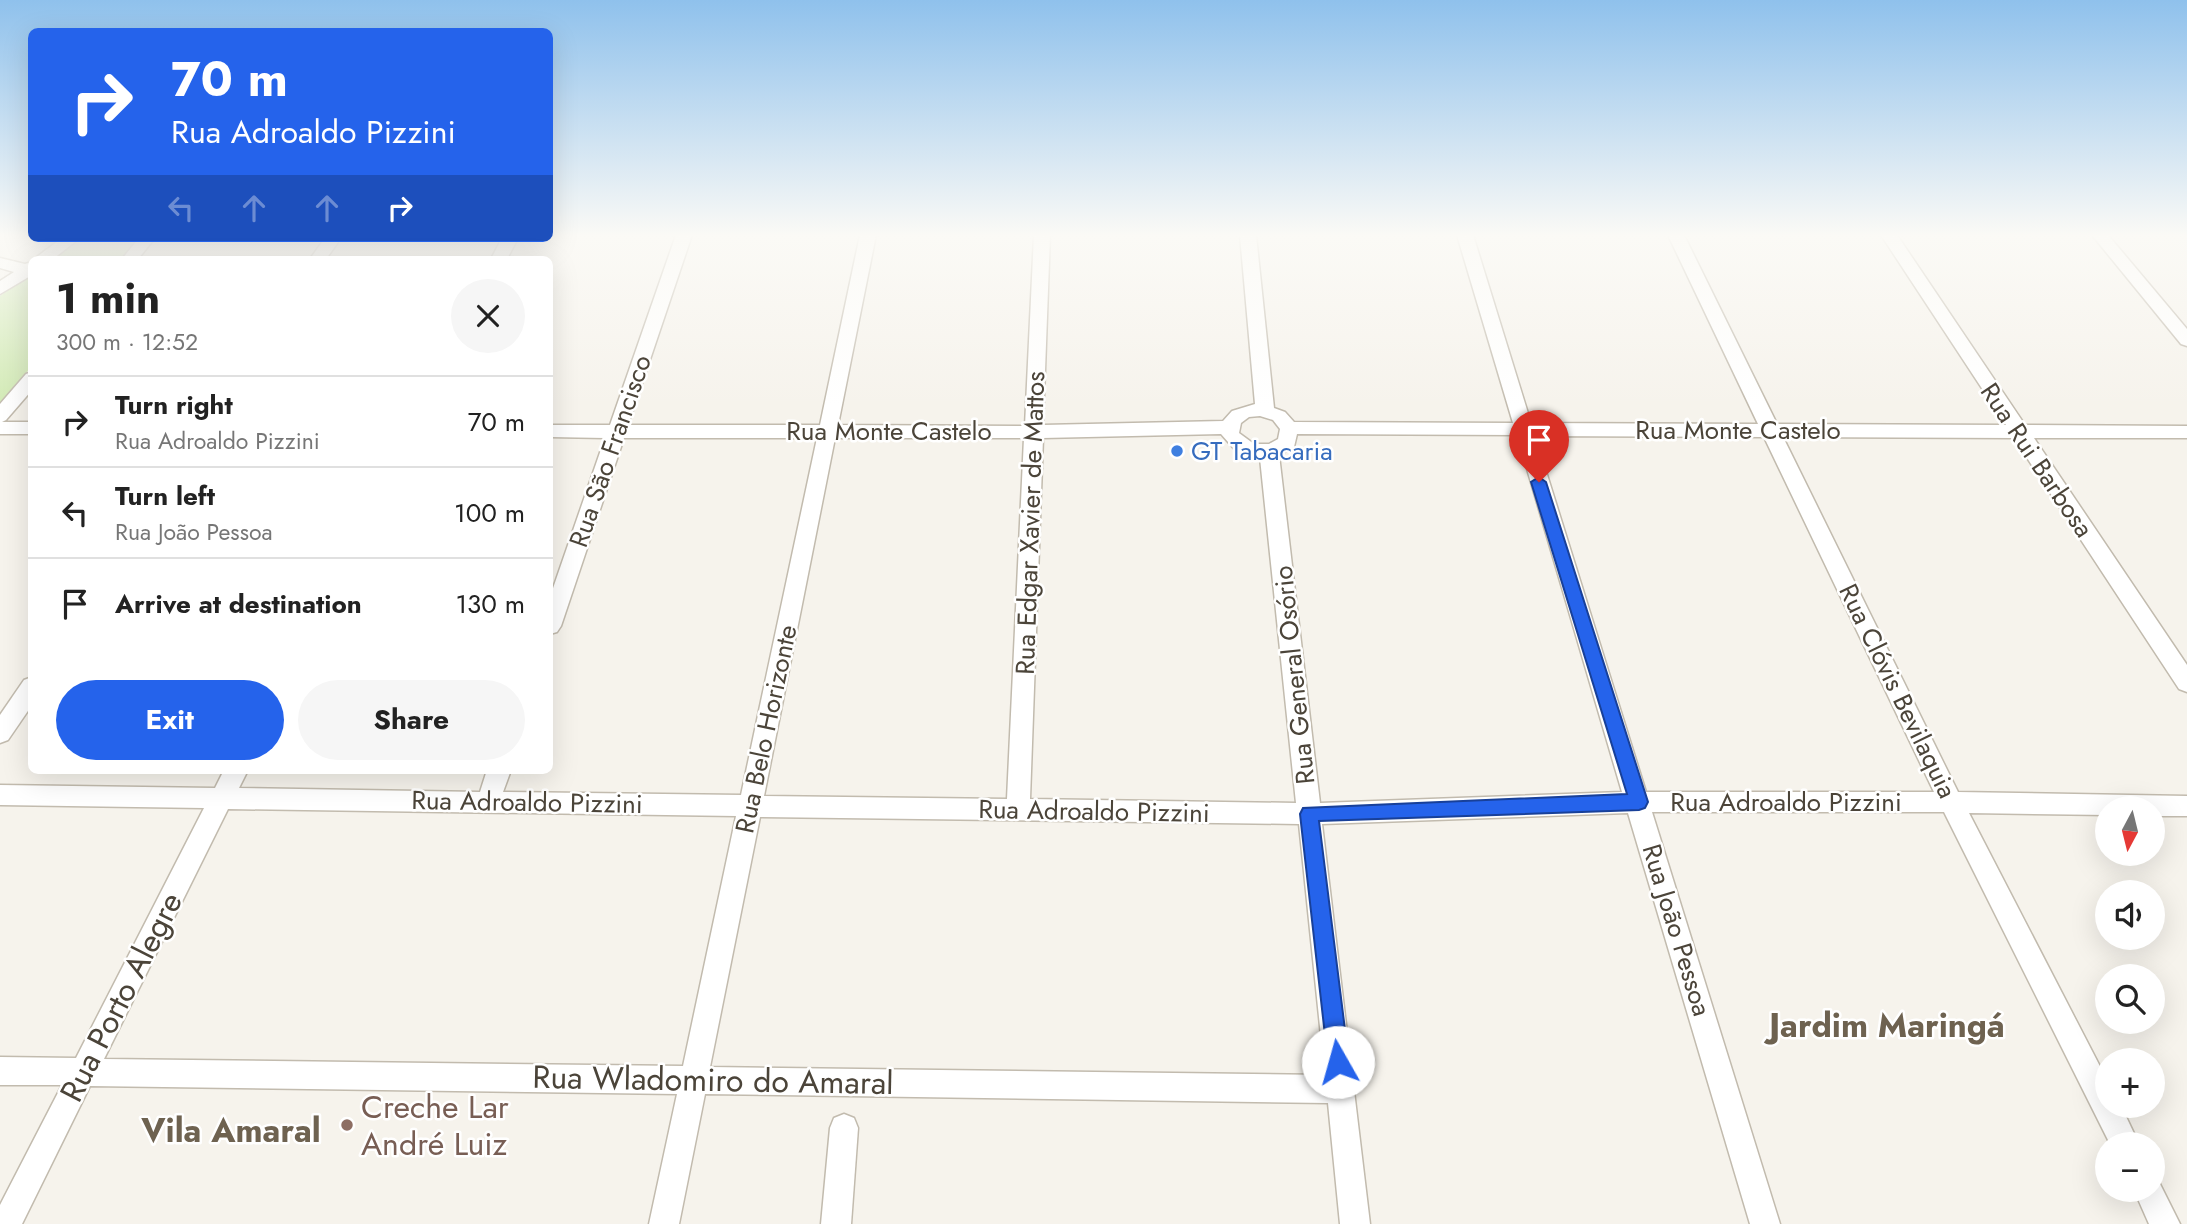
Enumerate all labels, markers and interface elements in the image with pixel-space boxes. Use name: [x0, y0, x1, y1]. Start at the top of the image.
text: 70 m: [171, 44, 288, 114]
icon: right: [56, 56, 147, 147]
text: Rua Adroaldo Pizzini: [171, 109, 456, 155]
icon: left: [162, 189, 200, 227]
icon: ahead: [235, 189, 273, 227]
icon: ahead: [308, 189, 346, 227]
icon: right: [381, 189, 419, 227]
text: 1 min: [56, 268, 160, 329]
button: close: [451, 279, 525, 353]
text: 300 m · 12:52: [56, 325, 198, 359]
street label: Rua São Francisco: [559, 350, 661, 552]
street label: Rua Edgar Xavier de Mattos: [1006, 371, 1054, 675]
street label: Rua Rui Barbosa: [1971, 375, 2103, 545]
text: Turn right: [115, 386, 233, 424]
icon: right: [56, 403, 94, 441]
text: 70 m: [468, 403, 525, 441]
pin: [1509, 410, 1569, 482]
street label: Rua Monte Castelo: [1635, 411, 1841, 449]
street label: Rua Monte Castelo: [786, 412, 992, 450]
icon: arrive: [1520, 421, 1558, 459]
text: Rua Adroaldo Pizzini: [115, 424, 320, 458]
place label: GT Tabacaria: [1191, 432, 1333, 470]
marker: GT Tabacaria: [1169, 443, 1185, 459]
text: Turn left: [115, 477, 215, 515]
icon: left: [56, 494, 94, 532]
text: 100 m: [454, 494, 525, 532]
text: Rua João Pessoa: [115, 515, 273, 549]
street label: Rua General Osório: [1264, 564, 1324, 786]
street label: Rua Clóvis Bevilaquia: [1830, 577, 1966, 805]
icon: arrive: [56, 585, 94, 623]
text: Arrive at destination: [115, 585, 362, 623]
text: 130 m: [455, 585, 525, 623]
street label: Rua Belo Horizonte: [725, 621, 807, 837]
button: Exit: [56, 680, 284, 760]
button: Share: [298, 680, 525, 760]
street label: Rua Adroaldo Pizzini: [411, 781, 643, 823]
street label: Rua Adroaldo Pizzini: [1670, 783, 1902, 821]
street label: Rua Adroaldo Pizzini: [978, 790, 1210, 832]
north arrow: [2095, 796, 2165, 866]
map controls: [2095, 796, 2165, 1202]
street label: Rua João Pessoa: [1633, 839, 1721, 1021]
button: sound: [2095, 880, 2165, 950]
street label: Rua Porto Alegre: [48, 884, 194, 1110]
button: search: [2095, 964, 2165, 1034]
district label: Jardim Maringá: [1763, 1002, 2005, 1049]
position arrow: [1301, 1025, 1375, 1099]
button: +: [2095, 1048, 2165, 1118]
street label: Rua Wladomiro do Amaral: [532, 1054, 894, 1106]
place label: Creche Lar André Luiz: [361, 1084, 509, 1167]
district label: Vila Amaral: [140, 1107, 321, 1154]
marker: Creche Lar André Luiz: [339, 1117, 355, 1133]
button: −: [2095, 1132, 2165, 1202]

